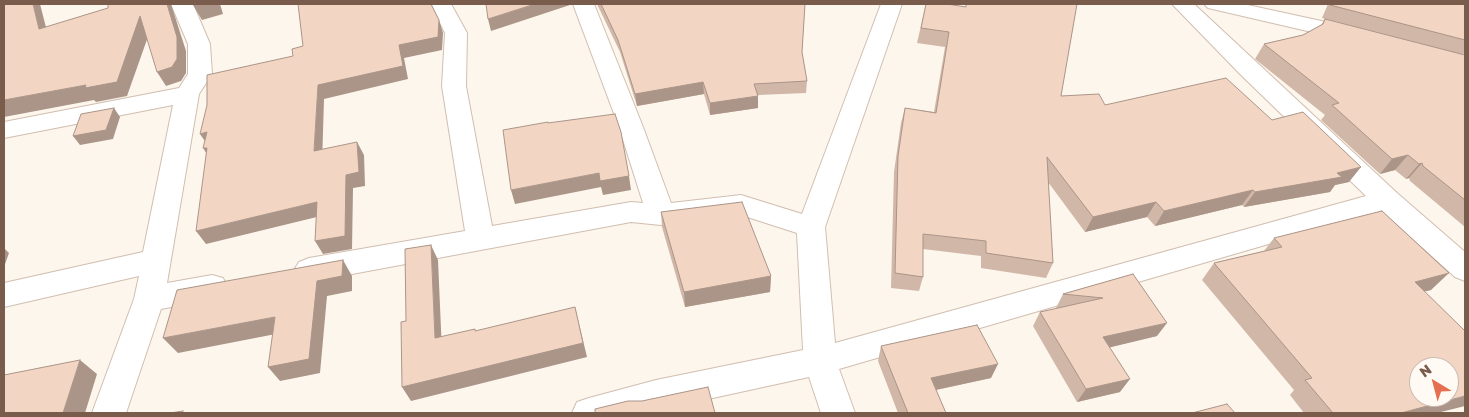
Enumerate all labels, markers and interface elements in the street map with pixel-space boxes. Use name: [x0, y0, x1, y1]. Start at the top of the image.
north arrow: [1409, 357, 1459, 407]
text: N: [1416, 360, 1435, 380]

